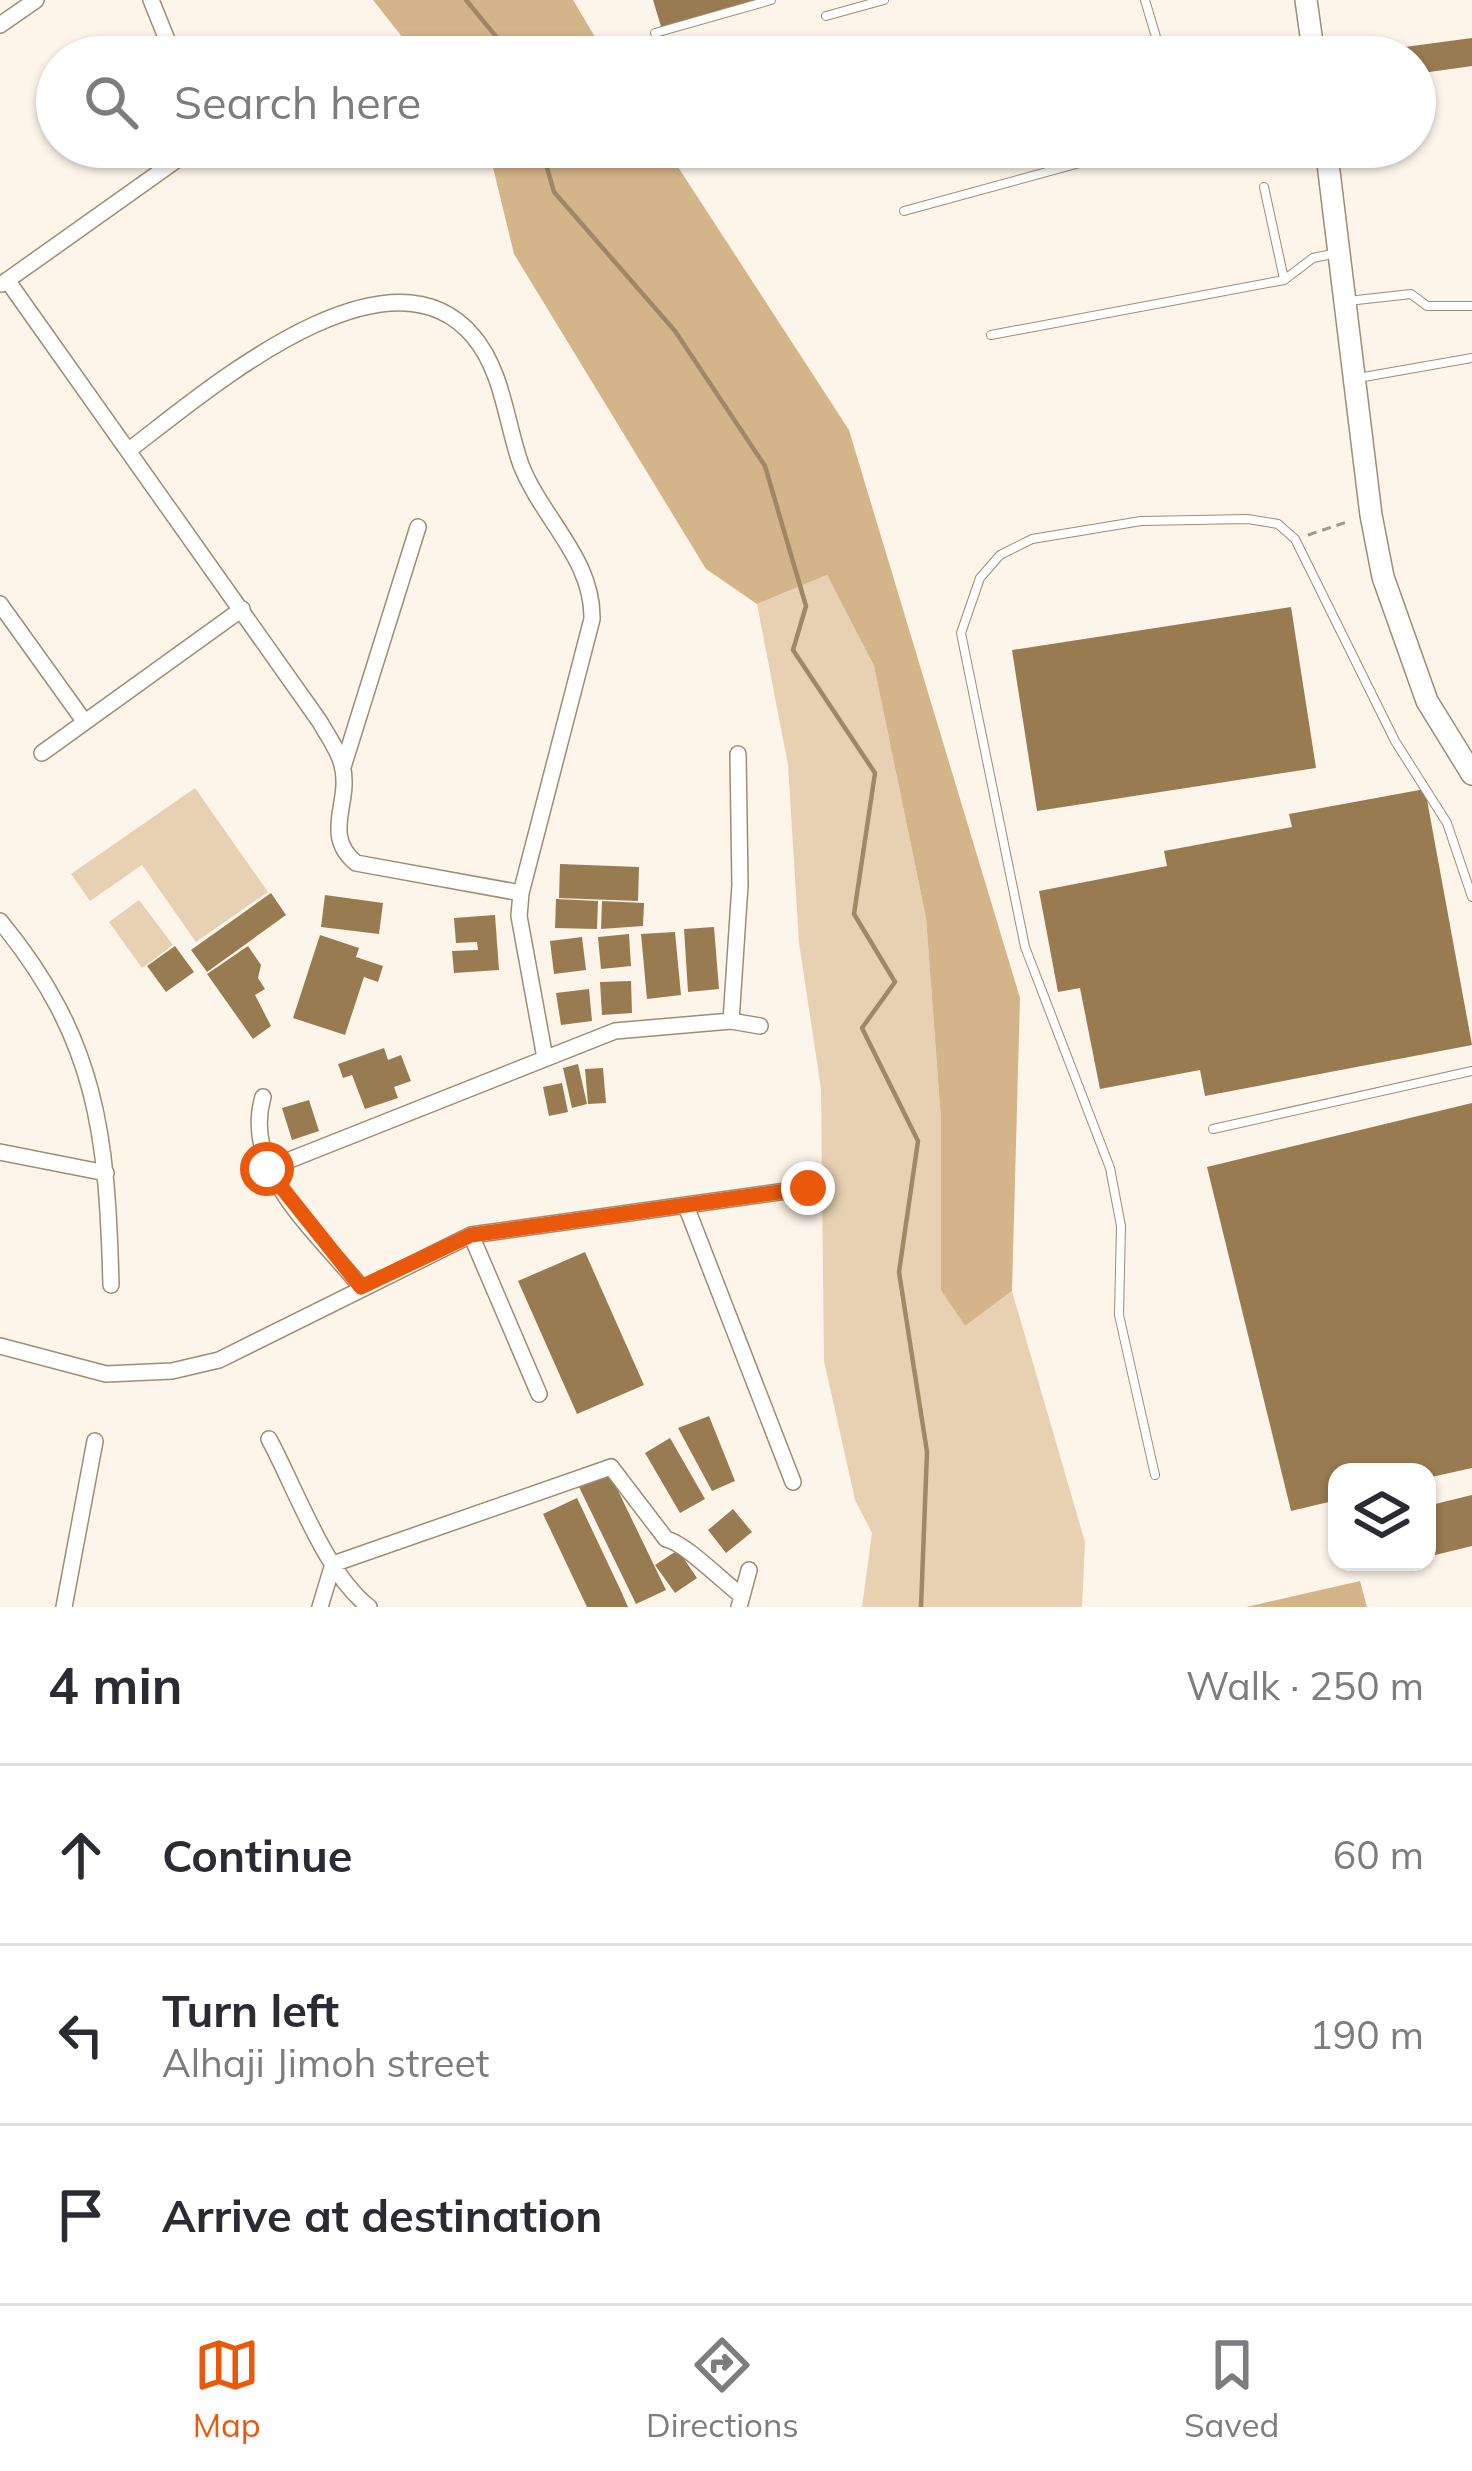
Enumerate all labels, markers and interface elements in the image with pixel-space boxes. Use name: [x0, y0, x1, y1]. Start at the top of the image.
search box: [36, 36, 1436, 168]
icon: search: [78, 69, 144, 135]
text: Search here: [174, 74, 421, 130]
route start: [240, 1142, 294, 1196]
route end: [781, 1161, 835, 1215]
map controls: [1328, 1463, 1436, 1571]
button: layers: [1328, 1463, 1436, 1571]
text: 4 min: [48, 1653, 183, 1717]
text: Walk · 250 m: [1186, 1661, 1424, 1710]
icon: ahead: [48, 1822, 114, 1888]
text: Continue: [162, 1827, 352, 1883]
text: 60 m: [1333, 1830, 1424, 1879]
text: Turn left: [162, 1982, 339, 2038]
icon: left: [48, 2002, 114, 2068]
text: 190 m: [1309, 2010, 1424, 2059]
text: Alhaji Jimoh street: [162, 2038, 489, 2087]
icon: arrive: [48, 2182, 114, 2248]
text: Arrive at destination: [162, 2187, 602, 2243]
tab: Map: [193, 2332, 261, 2445]
tab: Directions: [646, 2332, 799, 2445]
tab: Saved: [1184, 2332, 1279, 2445]

